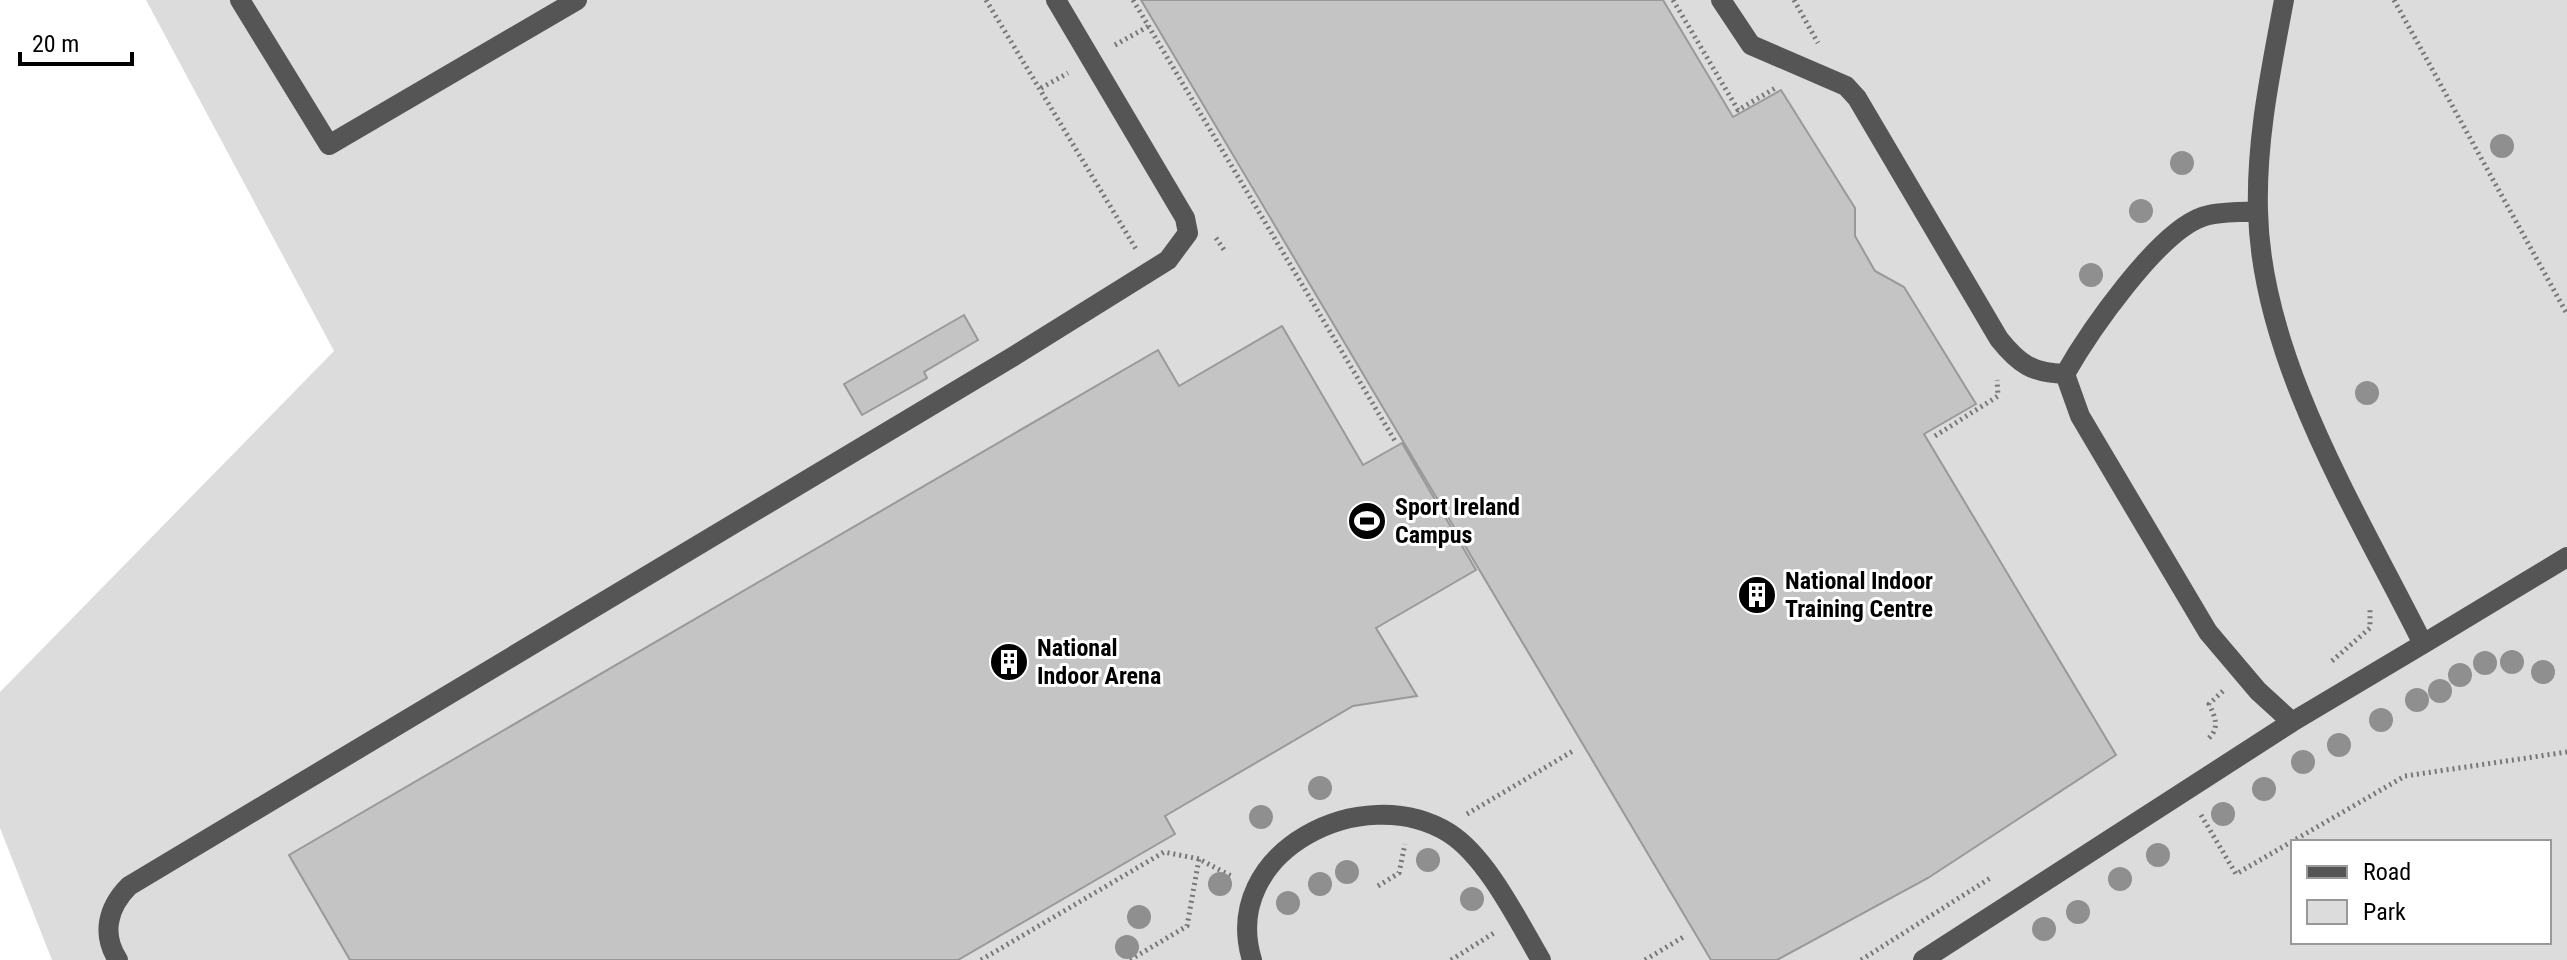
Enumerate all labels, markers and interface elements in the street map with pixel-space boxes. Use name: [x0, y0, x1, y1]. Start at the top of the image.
scale bar: [20, 16, 132, 66]
text: 20 m: [32, 30, 79, 58]
place label: Sport Ireland Campus: [1395, 493, 1520, 549]
sports icon: Sport Ireland Campus: [1346, 500, 1388, 542]
place label: National Indoor Training Centre: [1785, 567, 1933, 623]
building icon: National Indoor Training Centre: [1736, 574, 1778, 616]
place label: National Indoor Arena: [1037, 634, 1161, 690]
building icon: National Indoor Arena: [988, 641, 1030, 683]
legend: [2291, 840, 2551, 944]
text: Road: [2363, 858, 2411, 886]
text: Park: [2363, 898, 2406, 926]

